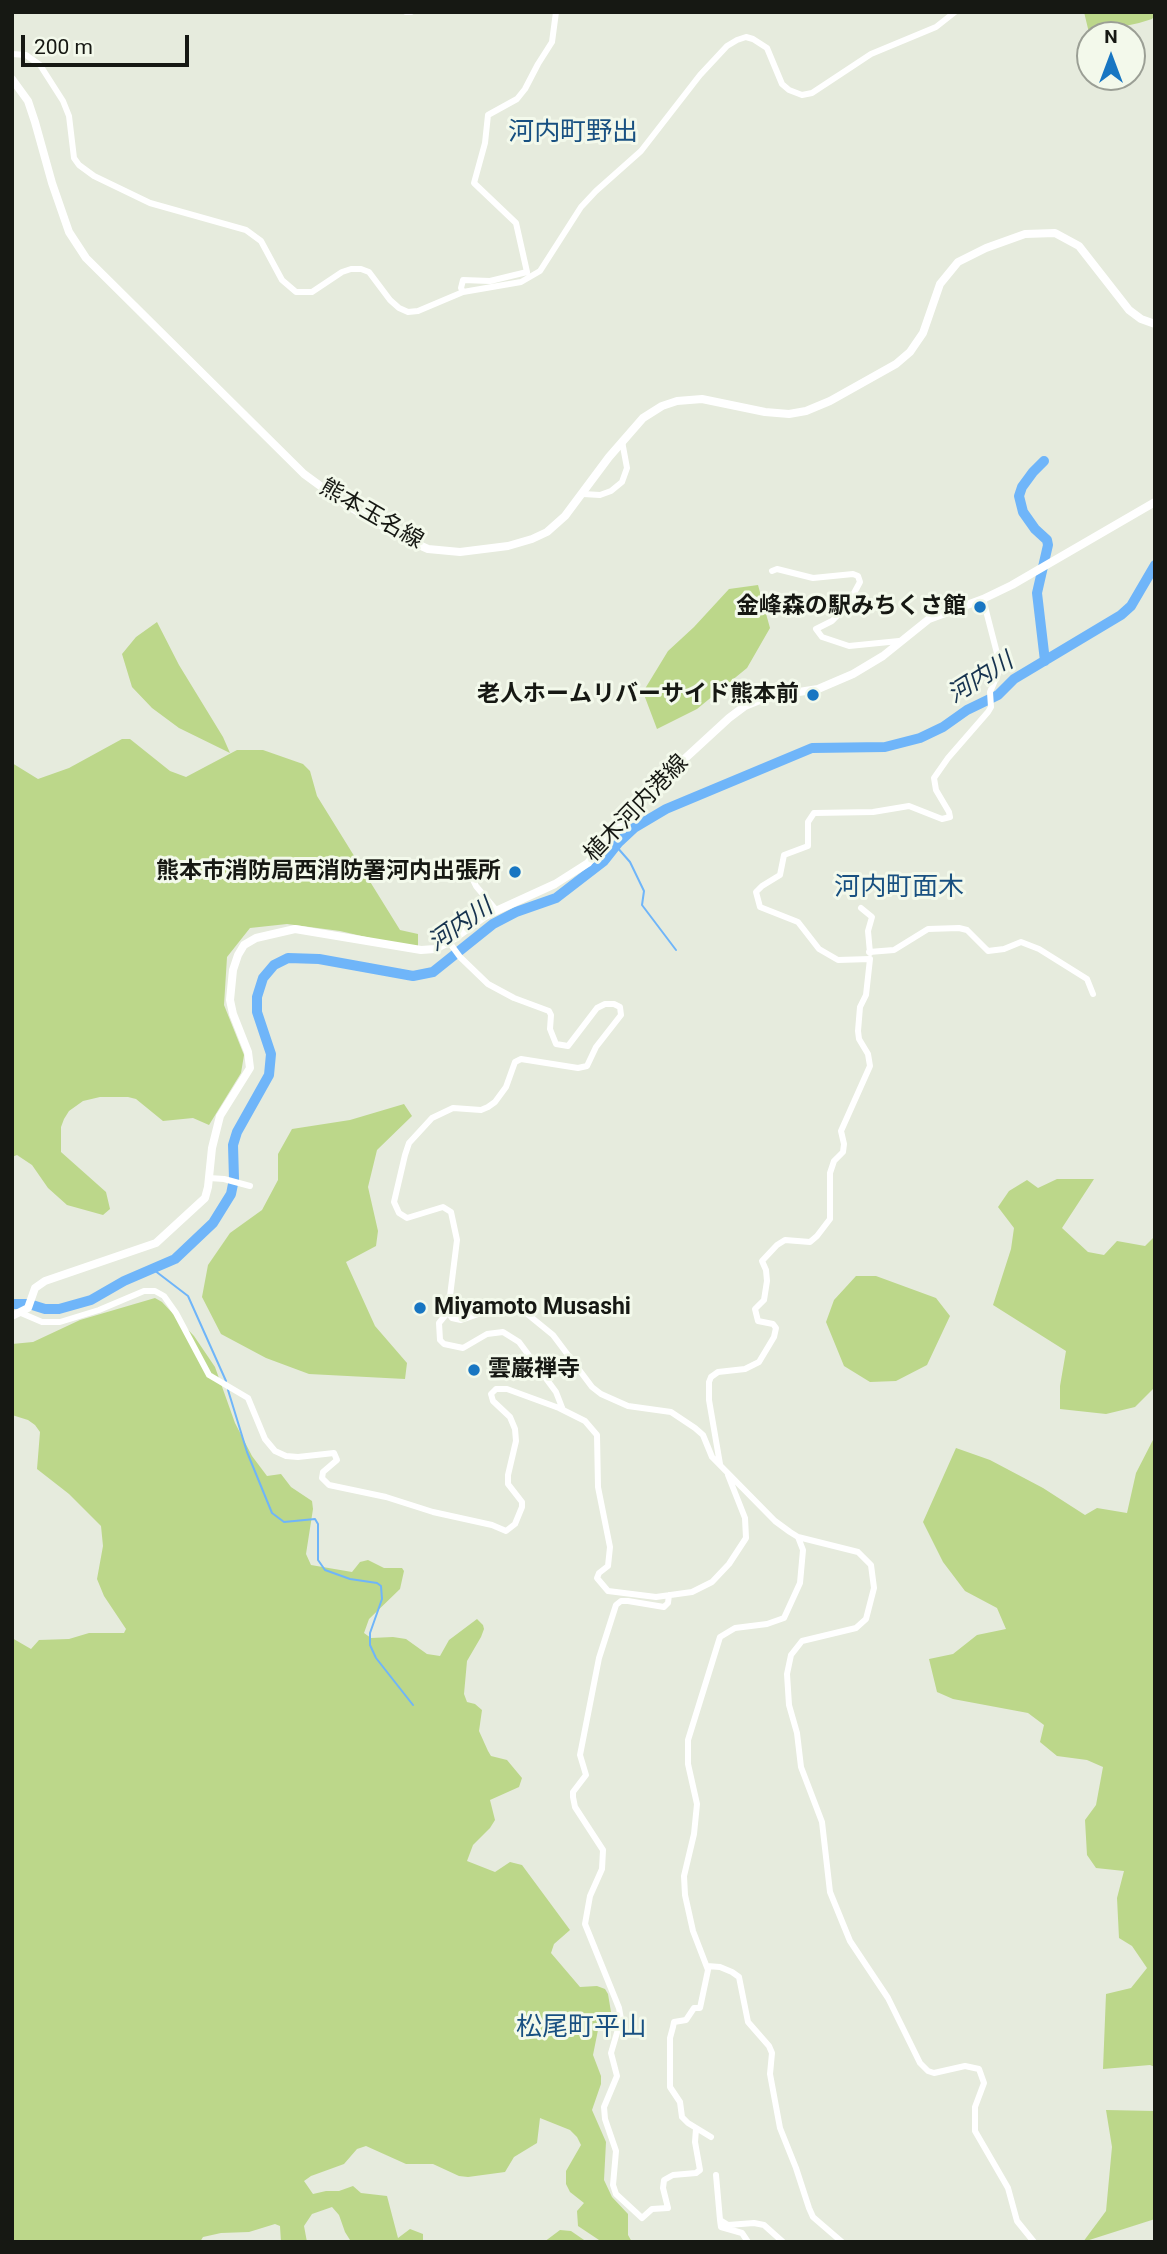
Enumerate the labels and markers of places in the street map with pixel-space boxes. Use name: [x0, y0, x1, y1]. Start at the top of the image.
place label: 金峰森の駅みちくさ館: [736, 593, 966, 621]
marker: 金峰森の駅みちくさ館: [972, 599, 988, 615]
place label: 老人ホームリバーサイド熊本前: [477, 681, 799, 709]
marker: 老人ホームリバーサイド熊本前: [805, 687, 821, 703]
place label: 熊本市消防局西消防署河内出張所: [156, 858, 501, 886]
marker: 熊本市消防局西消防署河内出張所: [507, 864, 523, 880]
place label: Miyamoto Musashi: [434, 1294, 631, 1322]
marker: Miyamoto Musashi: [412, 1300, 428, 1316]
place label: 雲巌禅寺: [488, 1356, 580, 1384]
marker: 雲巌禅寺: [466, 1362, 482, 1378]

